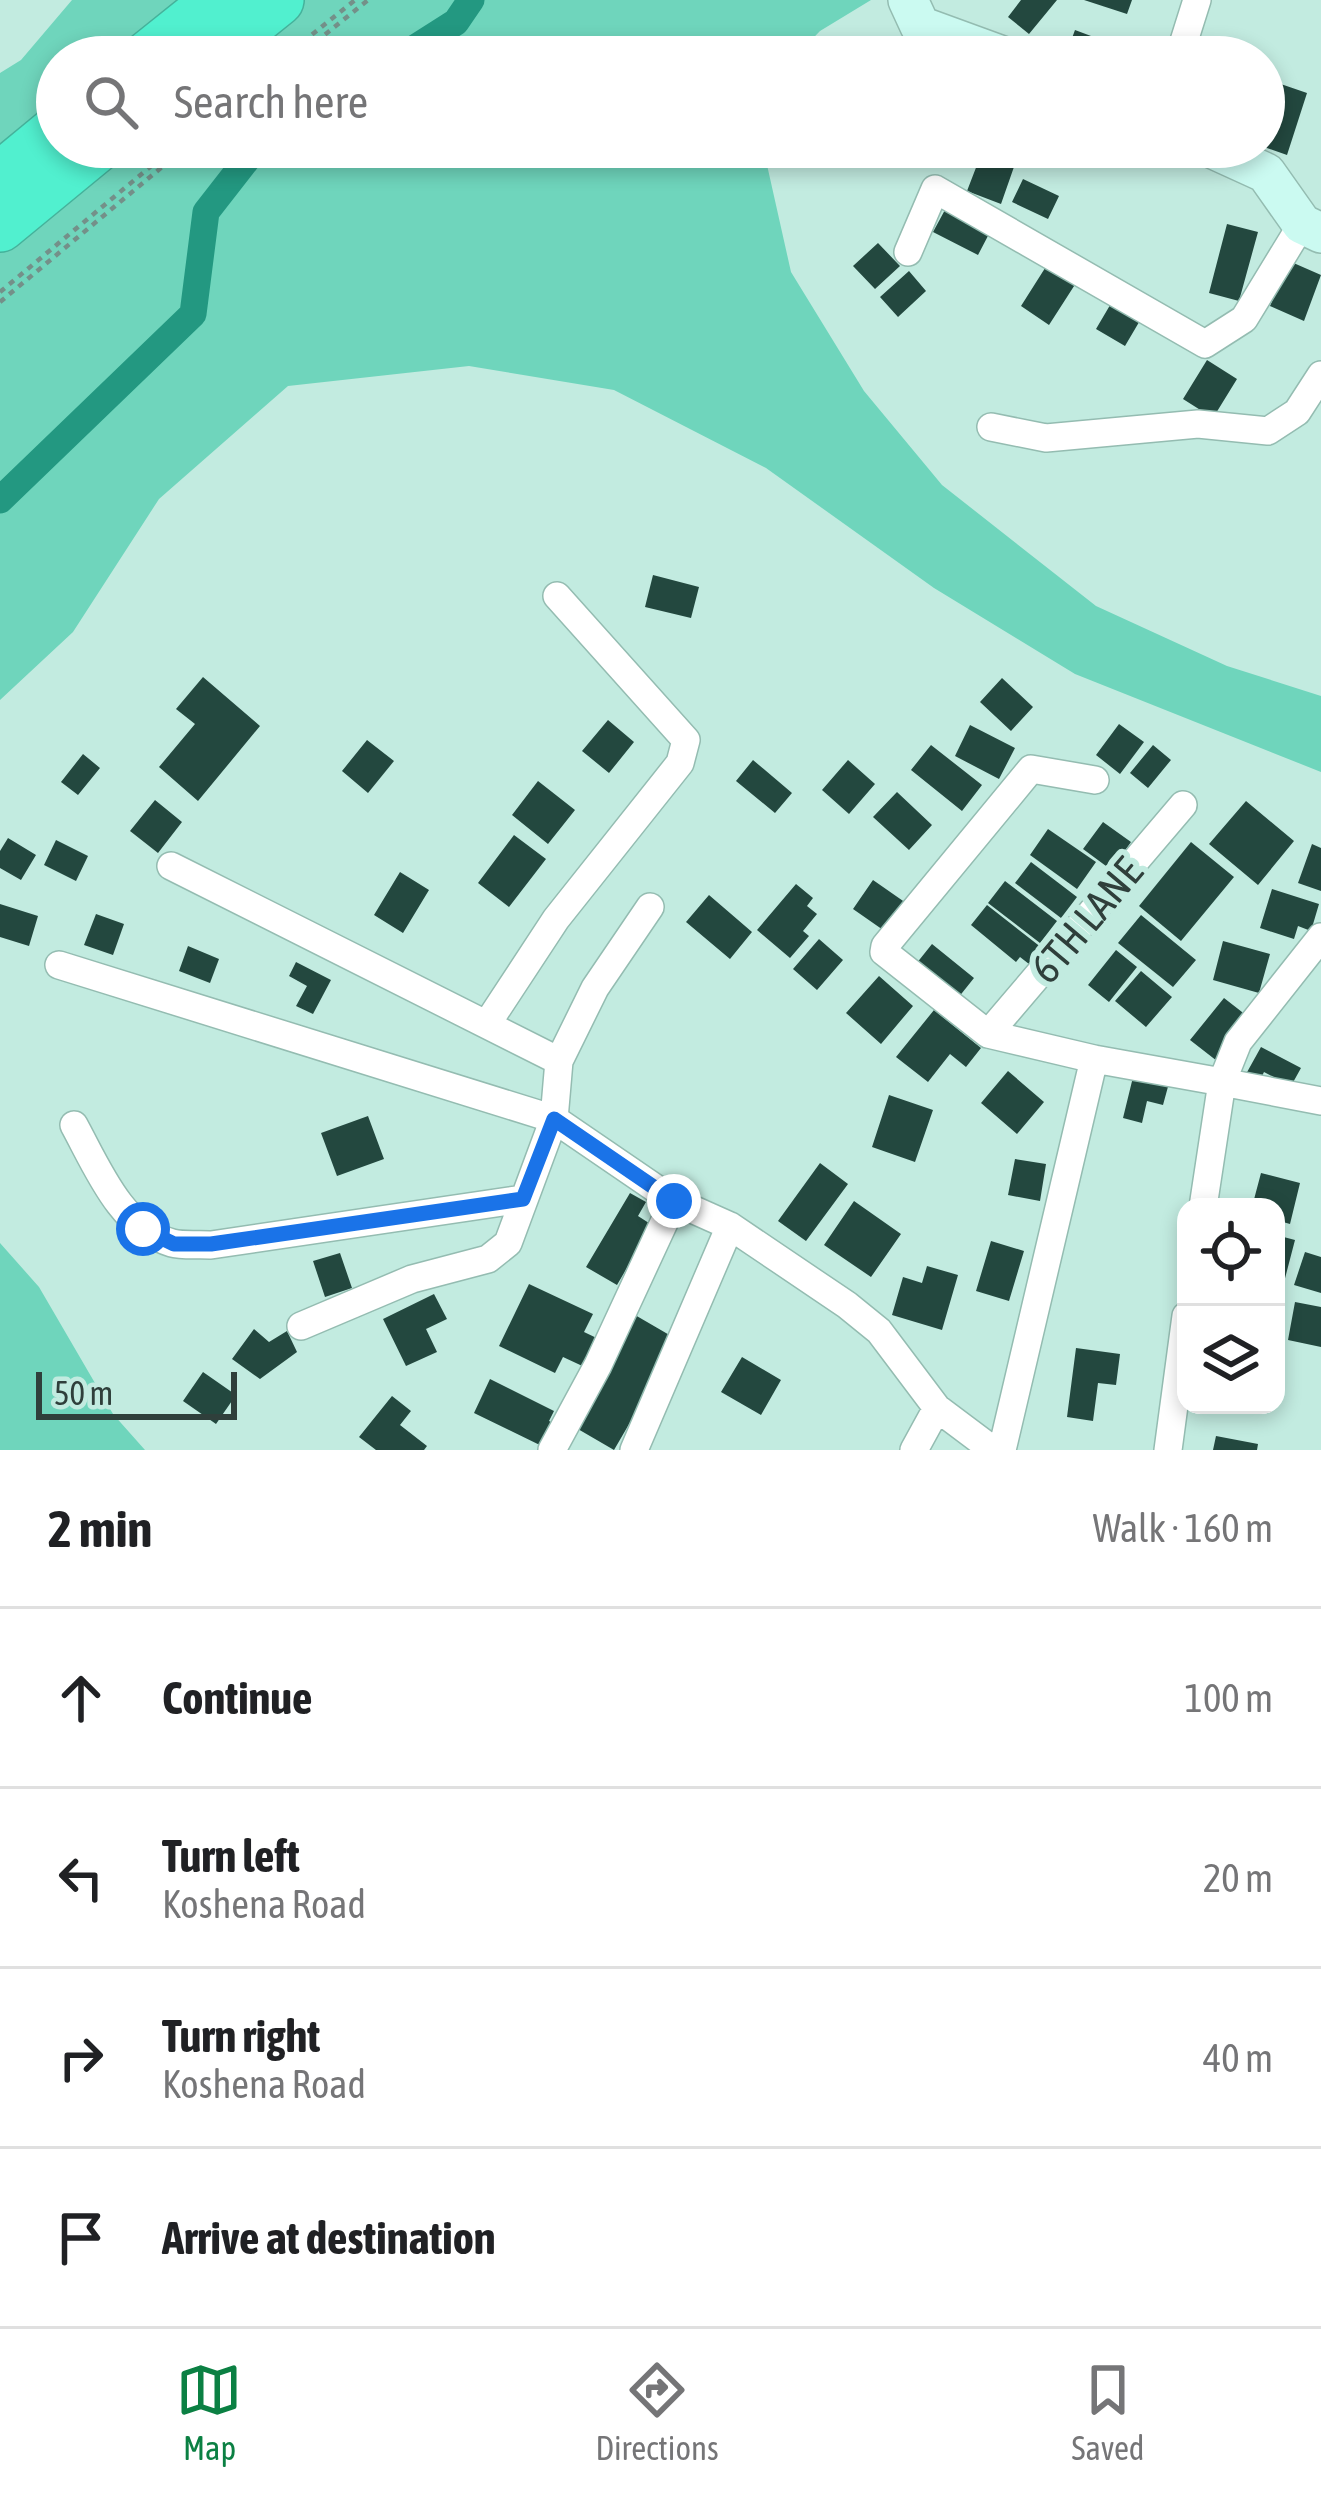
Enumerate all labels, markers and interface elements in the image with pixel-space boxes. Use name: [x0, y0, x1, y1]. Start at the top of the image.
search box: [36, 36, 1285, 168]
icon: search: [78, 69, 144, 135]
text: Search here: [174, 76, 368, 128]
street label: 6TH LANE: [1020, 848, 1152, 992]
route end: [647, 1174, 701, 1228]
map controls: [1177, 1198, 1285, 1414]
button: locate: [1177, 1198, 1285, 1306]
route start: [116, 1202, 170, 1256]
button: layers: [1177, 1306, 1285, 1414]
scale bar: [36, 1366, 237, 1419]
text: 50 m: [54, 1374, 113, 1412]
text: 2 min: [48, 1499, 152, 1558]
text: Walk · 160 m: [1093, 1506, 1273, 1550]
icon: ahead: [48, 1665, 114, 1731]
text: Continue: [162, 1672, 313, 1724]
text: 100 m: [1185, 1676, 1273, 1720]
text: Turn left: [162, 1830, 300, 1882]
icon: left: [48, 1845, 114, 1911]
text: 20 m: [1203, 1856, 1273, 1900]
text: Koshena Road: [162, 1882, 366, 1926]
text: Turn right: [162, 2010, 320, 2062]
icon: right: [48, 2025, 114, 2091]
text: 40 m: [1203, 2036, 1273, 2080]
text: Koshena Road: [162, 2062, 366, 2106]
icon: arrive: [48, 2205, 114, 2271]
text: Arrive at destination: [162, 2212, 496, 2264]
tab: Map: [176, 2357, 242, 2467]
tab: Directions: [595, 2357, 719, 2467]
tab: Saved: [1072, 2357, 1144, 2467]

